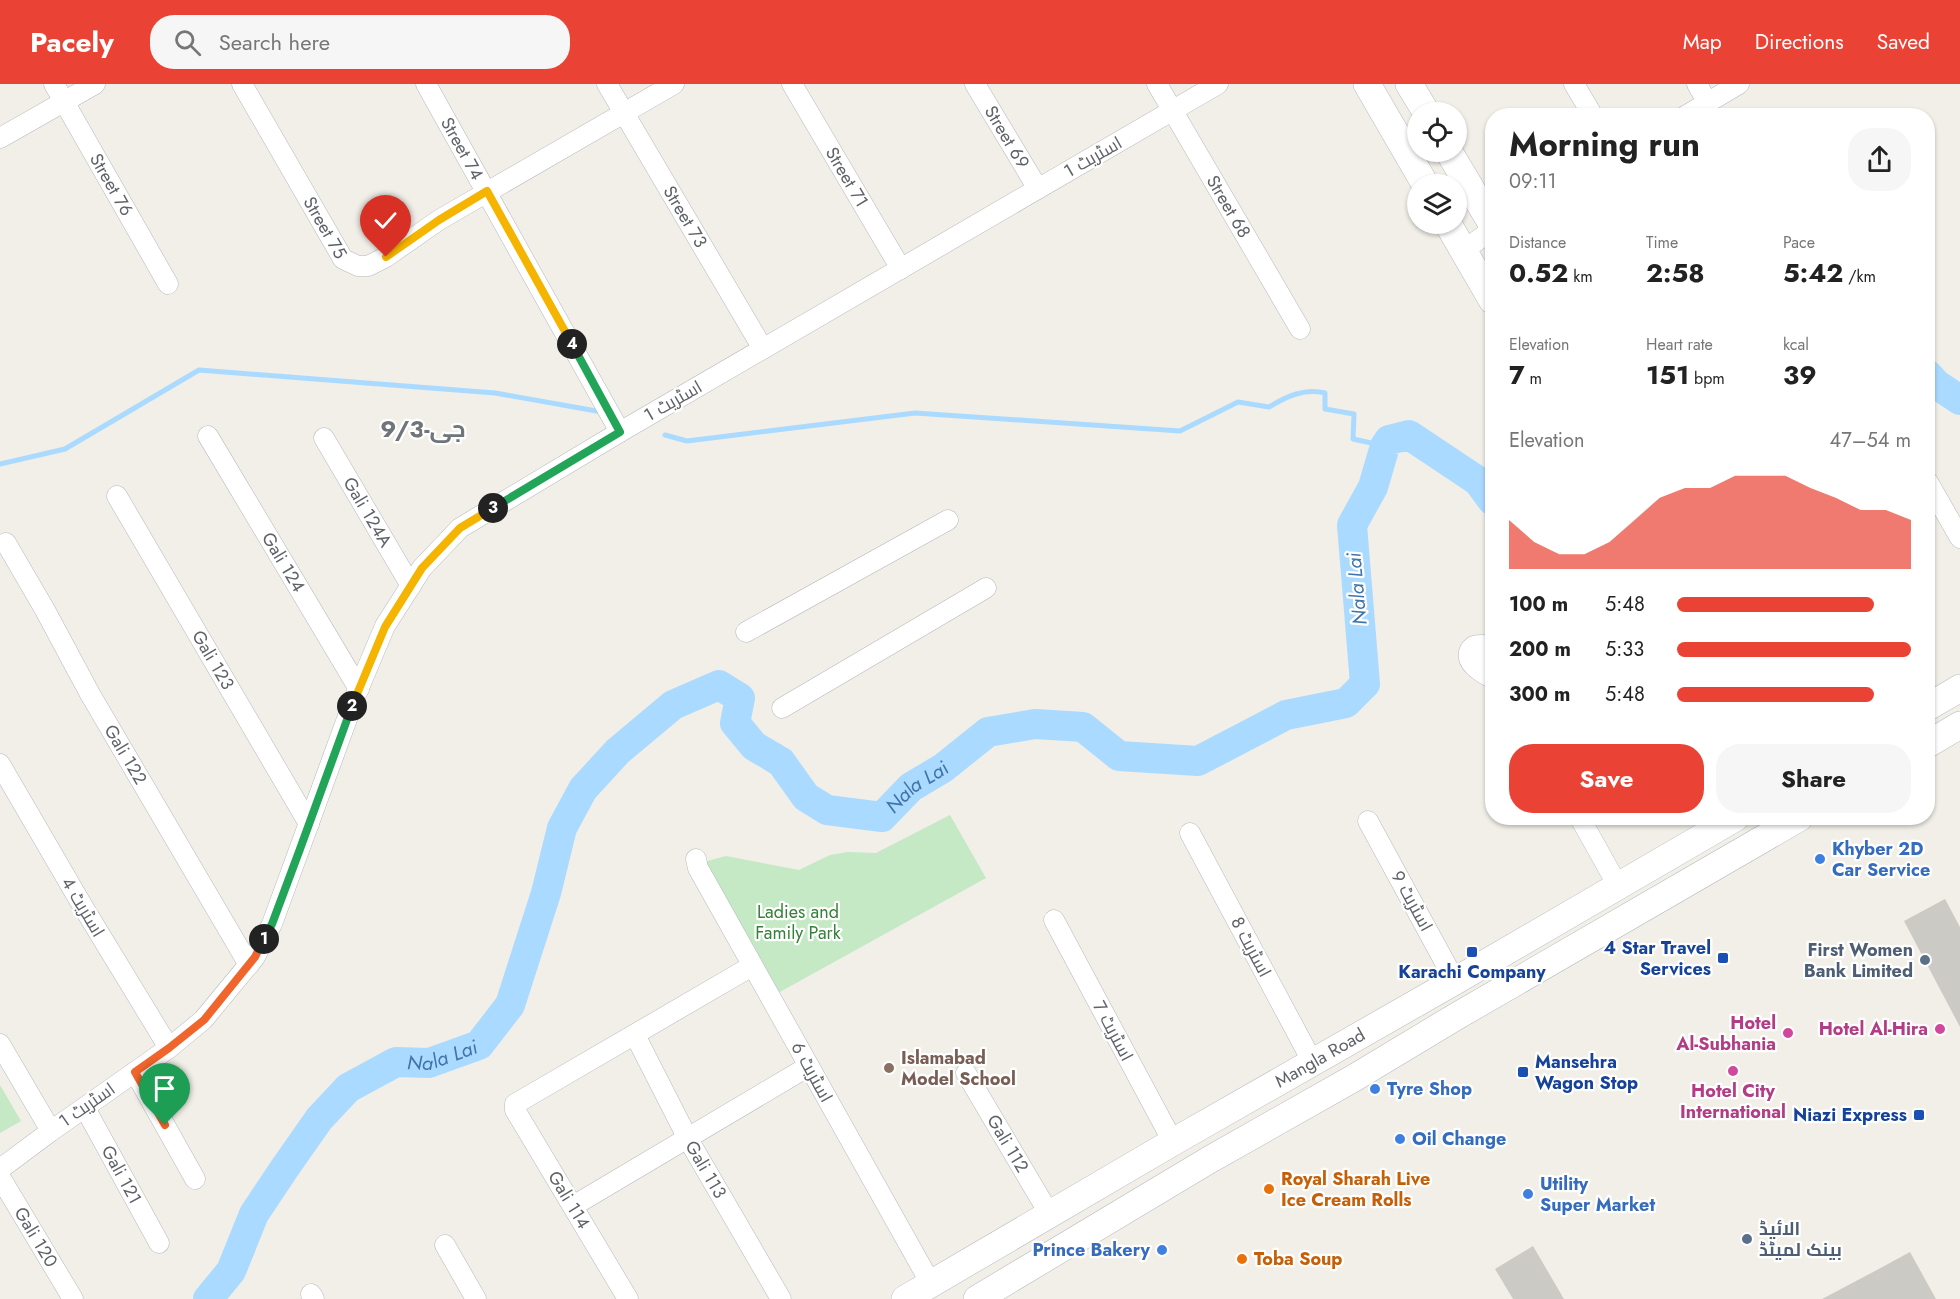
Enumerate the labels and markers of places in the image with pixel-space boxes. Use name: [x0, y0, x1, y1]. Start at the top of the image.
pin: [360, 195, 411, 257]
pin: 4: [557, 329, 587, 359]
pin: 3: [478, 493, 508, 523]
pin: 2: [337, 691, 367, 721]
place label: Khyber 2D Car Service: [1832, 836, 1930, 883]
marker: Khyber 2D Car Service: [1813, 852, 1827, 866]
pin: 1: [249, 924, 279, 954]
place label: 4 Star Travel Services: [1604, 935, 1711, 982]
place label: First Women Bank Limited: [1804, 937, 1913, 984]
marker: Karachi Company: [1465, 945, 1479, 959]
marker: 4 Star Travel Services: [1716, 951, 1730, 965]
marker: First Women Bank Limited: [1918, 953, 1932, 967]
place label: Karachi Company: [1398, 959, 1546, 985]
place label: Hotel Al-Subhania: [1675, 1010, 1776, 1057]
place label: Hotel Al-Hira: [1819, 1016, 1928, 1042]
marker: Hotel Al-Hira: [1933, 1022, 1947, 1036]
marker: Hotel Al-Subhania: [1781, 1026, 1795, 1040]
place label: Islamabad Model School: [901, 1045, 1016, 1092]
place label: Mansehra Wagon Stop: [1535, 1049, 1638, 1096]
marker: Islamabad Model School: [882, 1061, 896, 1075]
pin: [139, 1063, 190, 1125]
marker: Hotel City International: [1726, 1064, 1740, 1078]
marker: Mansehra Wagon Stop: [1516, 1065, 1530, 1079]
place label: Tyre Shop: [1387, 1076, 1472, 1102]
place label: Hotel City International: [1680, 1078, 1786, 1125]
marker: Tyre Shop: [1368, 1082, 1382, 1096]
place label: Niazi Express: [1793, 1102, 1907, 1128]
marker: Niazi Express: [1912, 1108, 1926, 1122]
place label: Oil Change: [1412, 1126, 1506, 1152]
marker: Oil Change: [1393, 1132, 1407, 1146]
place label: Royal Sharah Live Ice Cream Rolls: [1281, 1166, 1430, 1213]
place label: Utility Super Market: [1540, 1171, 1655, 1218]
marker: Royal Sharah Live Ice Cream Rolls: [1262, 1182, 1276, 1196]
marker: Utility Super Market: [1521, 1187, 1535, 1201]
place label: الائیڈ بینک لمیٹڈ: [1759, 1216, 1842, 1263]
marker: الائیڈ بینک لمیٹڈ: [1740, 1232, 1754, 1246]
place label: Prince Bakery: [1032, 1237, 1151, 1263]
marker: Prince Bakery: [1155, 1243, 1169, 1257]
place label: Toba Soup: [1254, 1246, 1342, 1272]
marker: Toba Soup: [1235, 1252, 1249, 1266]

